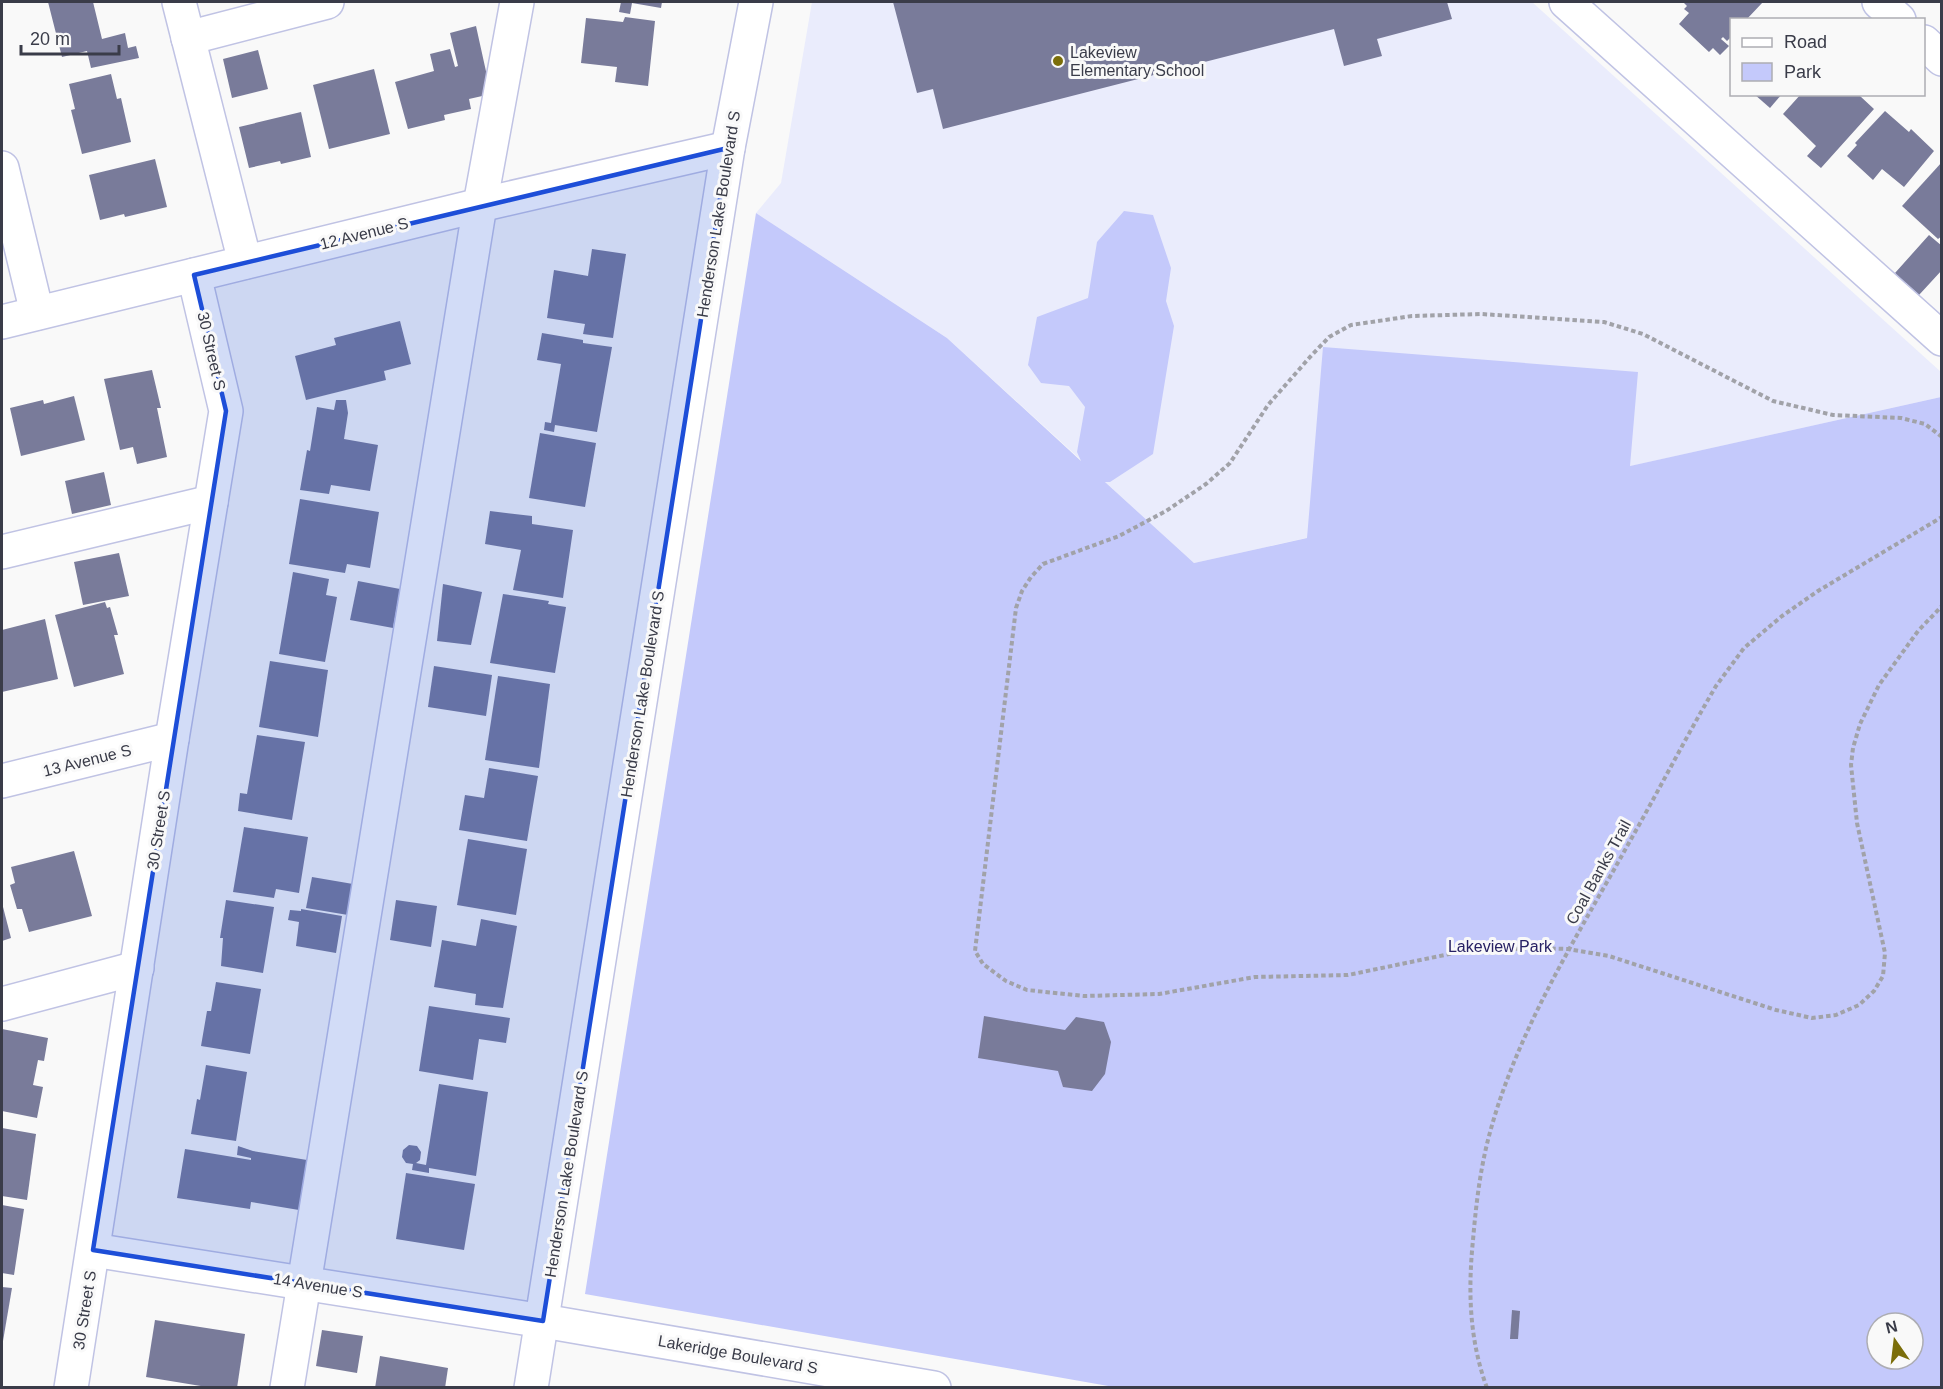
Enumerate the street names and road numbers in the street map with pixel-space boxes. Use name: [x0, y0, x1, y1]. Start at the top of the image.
street label: Henderson Lake Boulevard S: [694, 110, 743, 319]
street label: 12 Avenue S: [318, 214, 410, 253]
street label: 30 Street S: [194, 310, 229, 392]
street label: Henderson Lake Boulevard S: [618, 590, 667, 799]
street label: 13 Avenue S: [41, 741, 133, 780]
street label: 30 Street S: [144, 789, 173, 871]
street label: Coal Banks Trail: [1563, 817, 1634, 927]
street label: Henderson Lake Boulevard S: [542, 1070, 591, 1279]
street label: 30 Street S: [70, 1269, 99, 1351]
street label: 14 Avenue S: [272, 1270, 364, 1301]
street label: Lakeridge Boulevard S: [657, 1332, 819, 1377]

